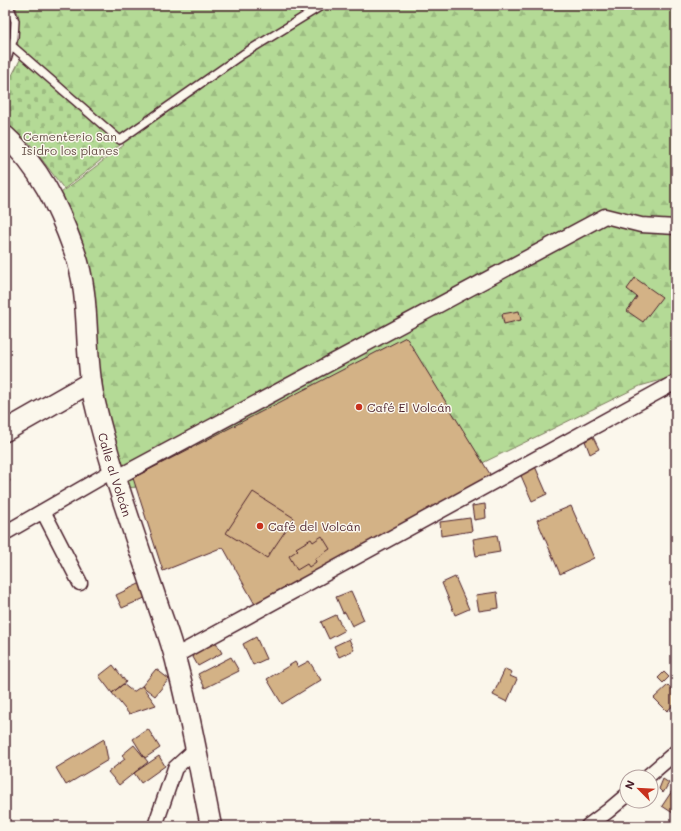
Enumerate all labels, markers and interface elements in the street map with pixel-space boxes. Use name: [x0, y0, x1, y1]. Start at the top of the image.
park label: Cementerio San Isidro los planes: [22, 128, 119, 158]
place label: Café El Volcán: [367, 399, 451, 415]
marker: Café El Volcán: [354, 402, 364, 412]
street label: Calle al Volcán: [95, 431, 136, 518]
place label: Café del Volcán: [268, 518, 360, 534]
marker: Café del Volcán: [255, 521, 265, 531]
north arrow: [619, 769, 659, 809]
text: N: [621, 778, 638, 792]

